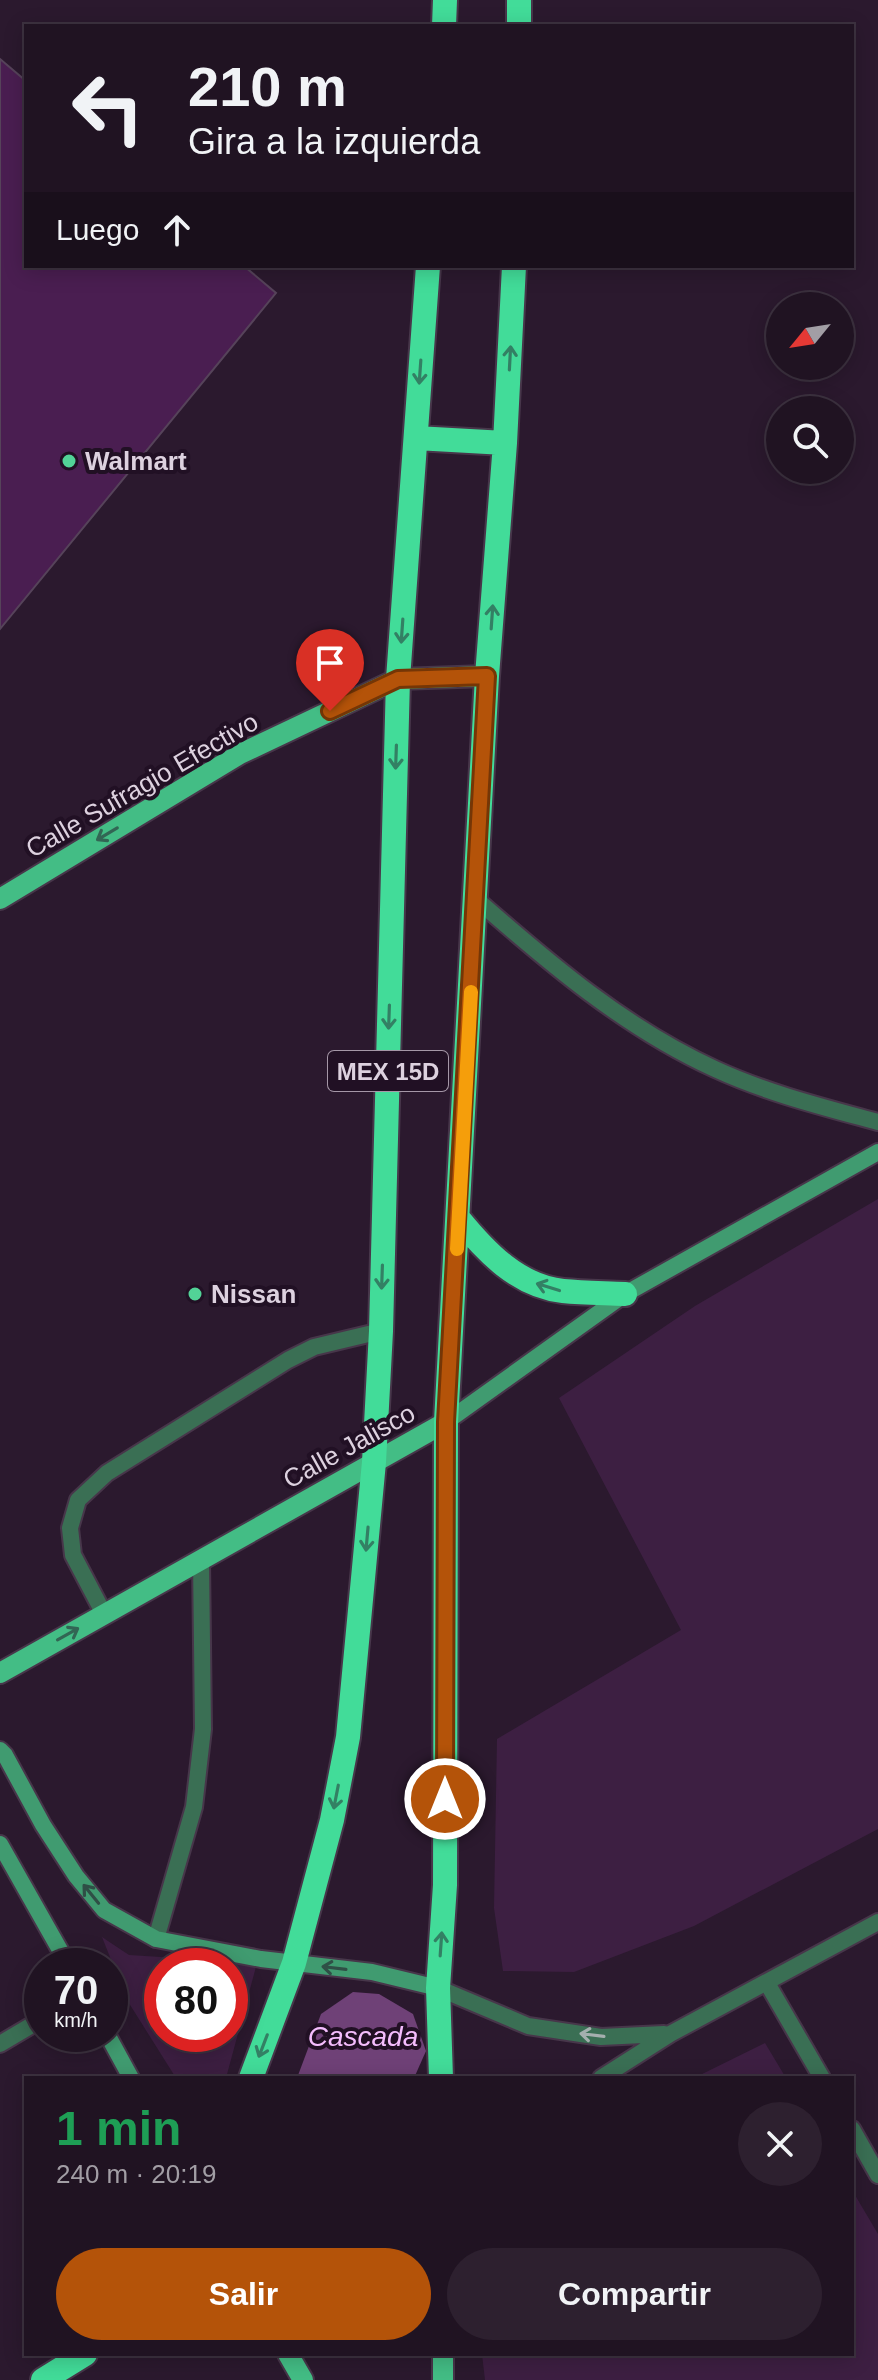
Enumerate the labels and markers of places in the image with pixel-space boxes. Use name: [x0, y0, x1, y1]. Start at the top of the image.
place label: Walmart: [85, 446, 187, 476]
marker: Walmart: [60, 452, 78, 470]
pin: [296, 629, 364, 711]
place label: Nissan: [211, 1279, 296, 1309]
marker: Nissan: [186, 1285, 204, 1303]

